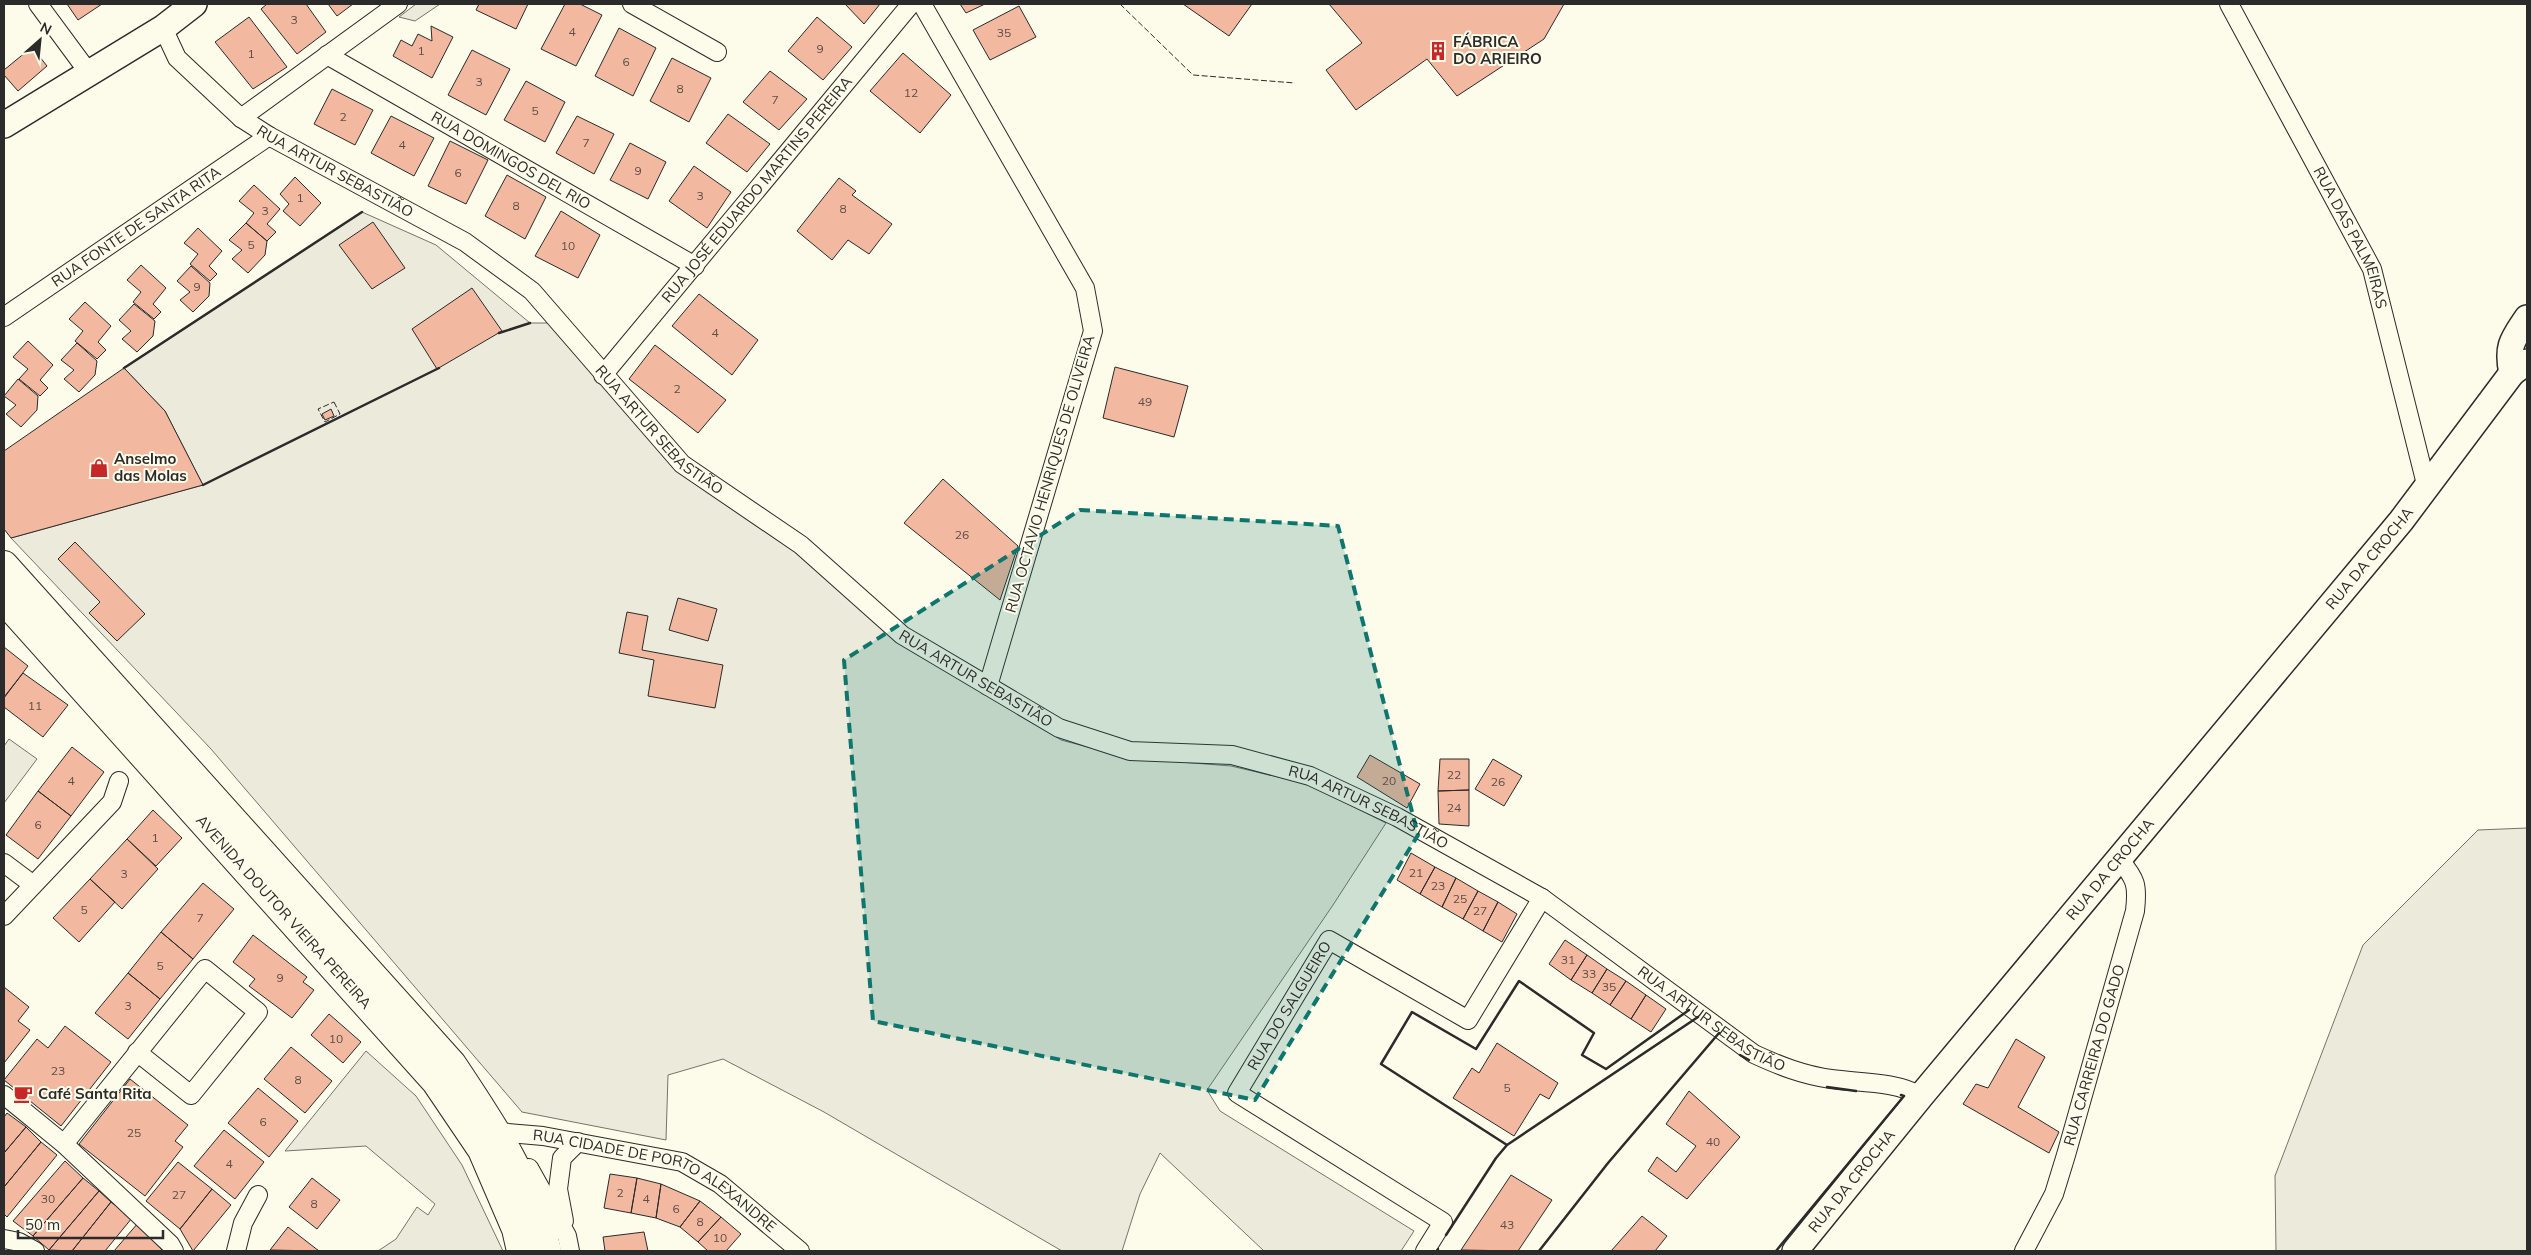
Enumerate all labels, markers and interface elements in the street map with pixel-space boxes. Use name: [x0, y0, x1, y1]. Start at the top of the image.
house number: 3: [290, 12, 298, 27]
north arrow: [15, 15, 65, 65]
text: N: [37, 18, 55, 39]
house number: 4: [568, 24, 576, 39]
house number: 35: [997, 25, 1011, 40]
place label: FÁBRICA DO ARIEIRO: [1453, 32, 1542, 68]
building icon: FÁBRICA DO ARIEIRO: [1427, 40, 1449, 62]
house number: 9: [816, 41, 824, 56]
house number: 1: [417, 43, 425, 58]
house number: 1: [247, 46, 255, 61]
house number: 6: [622, 54, 630, 69]
street label: RUA JOSÉ EDUARDO MARTINS PEREIRA: [657, 72, 856, 306]
house number: 3: [475, 74, 483, 89]
house number: 8: [676, 81, 684, 96]
house number: 12: [904, 85, 918, 100]
house number: 7: [771, 92, 779, 107]
house number: 5: [531, 103, 539, 118]
street label: RUA DOMINGOS DEL RIO: [428, 107, 594, 213]
house number: 2: [339, 109, 347, 124]
street label: RUA ARTUR SEBASTIÃO: [253, 121, 417, 221]
house number: 7: [582, 135, 590, 150]
house number: 4: [398, 137, 406, 152]
street label: RUA FONTE DE SANTA RITA: [48, 162, 224, 291]
house number: 9: [634, 163, 642, 178]
street label: RUA DAS PALMEIRAS: [2310, 163, 2392, 311]
house number: 6: [454, 165, 462, 180]
house number: 3: [696, 188, 704, 203]
house number: 1: [296, 190, 304, 205]
house number: 8: [512, 198, 520, 213]
house number: 8: [839, 201, 847, 216]
house number: 3: [261, 203, 269, 218]
house number: 5: [247, 237, 255, 252]
house number: 10: [561, 238, 575, 253]
house number: 9: [193, 279, 201, 294]
house number: 4: [711, 325, 719, 340]
street label: RUA OCTAVIO HENRIQUES DE OLIVEIRA: [1001, 333, 1098, 615]
street label: RUA ARTUR SEBASTIÃO: [592, 361, 727, 498]
house number: 2: [673, 381, 681, 396]
house number: 49: [1138, 394, 1152, 409]
place label: Anselmo das Molas: [114, 449, 187, 485]
shop icon: Anselmo das Molas: [88, 457, 110, 479]
street label: RUA DA CROCHA: [2321, 503, 2417, 613]
house number: 26: [955, 527, 969, 542]
street label: RUA ARTUR SEBASTIÃO: [896, 625, 1056, 731]
house number: 11: [28, 698, 42, 713]
street label: RUA ARTUR SEBASTIÃO: [1287, 761, 1452, 853]
house number: 22: [1447, 767, 1461, 782]
house number: 4: [67, 773, 75, 788]
house number: 20: [1382, 773, 1396, 788]
house number: 26: [1491, 774, 1505, 789]
house number: 24: [1447, 800, 1461, 815]
street label: AVENIDA DOUTOR VIEIRA PEREIRA: [192, 811, 376, 1013]
street label: RUA DA CROCHA: [2062, 814, 2158, 924]
house number: 6: [34, 817, 42, 832]
house number: 1: [151, 830, 159, 845]
house number: 21: [1409, 865, 1423, 880]
house number: 3: [120, 866, 128, 881]
house number: 23: [1431, 878, 1445, 893]
house number: 25: [1453, 891, 1467, 906]
house number: 5: [80, 902, 88, 917]
house number: 27: [1473, 903, 1487, 918]
house number: 7: [196, 910, 204, 925]
street label: RUA DO SALGUEIRO: [1243, 937, 1335, 1074]
house number: 31: [1561, 952, 1575, 967]
house number: 5: [156, 958, 164, 973]
street label: RUA ARTUR SEBASTIÃO: [1634, 962, 1788, 1075]
street label: RUA CARREIRA DO GADO: [2059, 962, 2128, 1148]
house number: 33: [1582, 966, 1596, 981]
house number: 9: [276, 970, 284, 985]
house number: 35: [1602, 979, 1616, 994]
house number: 3: [124, 998, 132, 1013]
house number: 10: [329, 1031, 343, 1046]
house number: 23: [51, 1063, 65, 1078]
house number: 8: [294, 1072, 302, 1087]
house number: 5: [1503, 1080, 1511, 1095]
cafe icon: Café Santa Rita: [12, 1083, 34, 1105]
place label: Café Santa Rita: [38, 1084, 152, 1103]
house number: 6: [259, 1114, 267, 1129]
house number: 25: [127, 1125, 141, 1140]
street label: RUA CIDADE DE PORTO ALEXANDRE: [532, 1125, 781, 1236]
street label: RUA DA CROCHA: [1804, 1126, 1899, 1236]
house number: 40: [1706, 1134, 1720, 1149]
house number: 4: [225, 1156, 233, 1171]
house number: 2: [616, 1185, 624, 1200]
house number: 27: [172, 1187, 186, 1202]
house number: 30: [41, 1191, 55, 1206]
house number: 4: [642, 1191, 650, 1206]
house number: 8: [310, 1196, 318, 1211]
house number: 6: [672, 1201, 680, 1216]
scale bar: [18, 1208, 162, 1240]
house number: 8: [696, 1214, 704, 1229]
text: 50 m: [25, 1215, 60, 1234]
house number: 43: [1500, 1217, 1514, 1232]
house number: 10: [713, 1230, 727, 1245]

